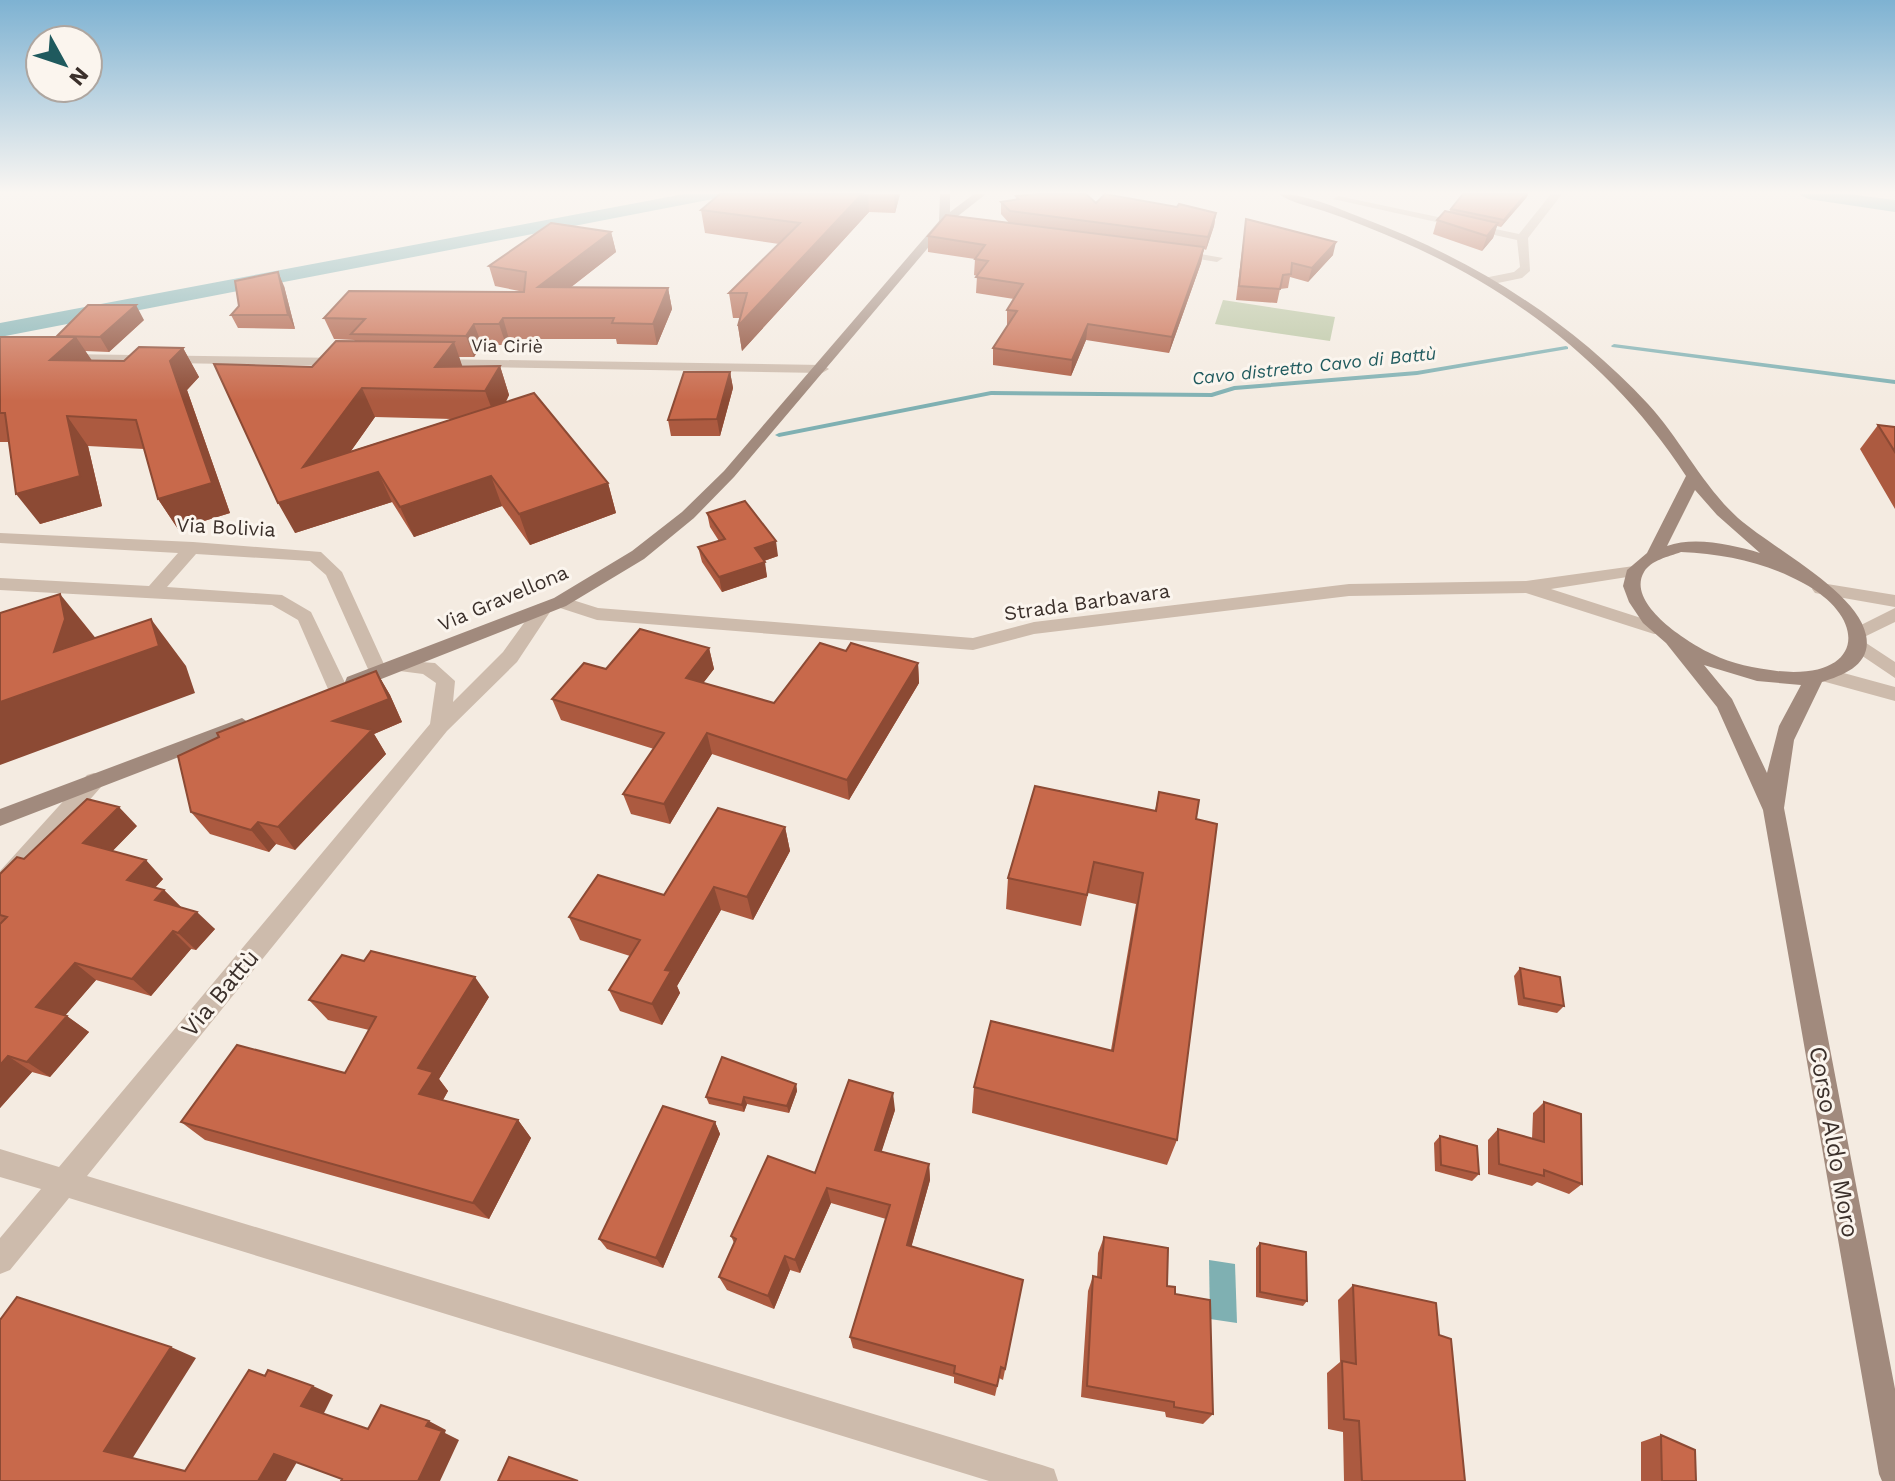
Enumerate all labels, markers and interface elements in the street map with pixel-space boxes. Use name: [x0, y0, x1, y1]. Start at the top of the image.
north arrow: [24, 24, 104, 104]
text: N: [64, 62, 94, 91]
street label: Via Ciriè: [471, 334, 543, 357]
water label: Cavo distretto Cavo di Battù: [1191, 342, 1437, 389]
street label: Via Bolivia: [176, 512, 276, 542]
street label: Via Gravellona: [434, 560, 572, 636]
street label: Strada Barbavara: [1002, 578, 1172, 626]
street label: Via Battù: [175, 944, 265, 1042]
street label: Corso Aldo Moro: [1803, 1044, 1865, 1240]

